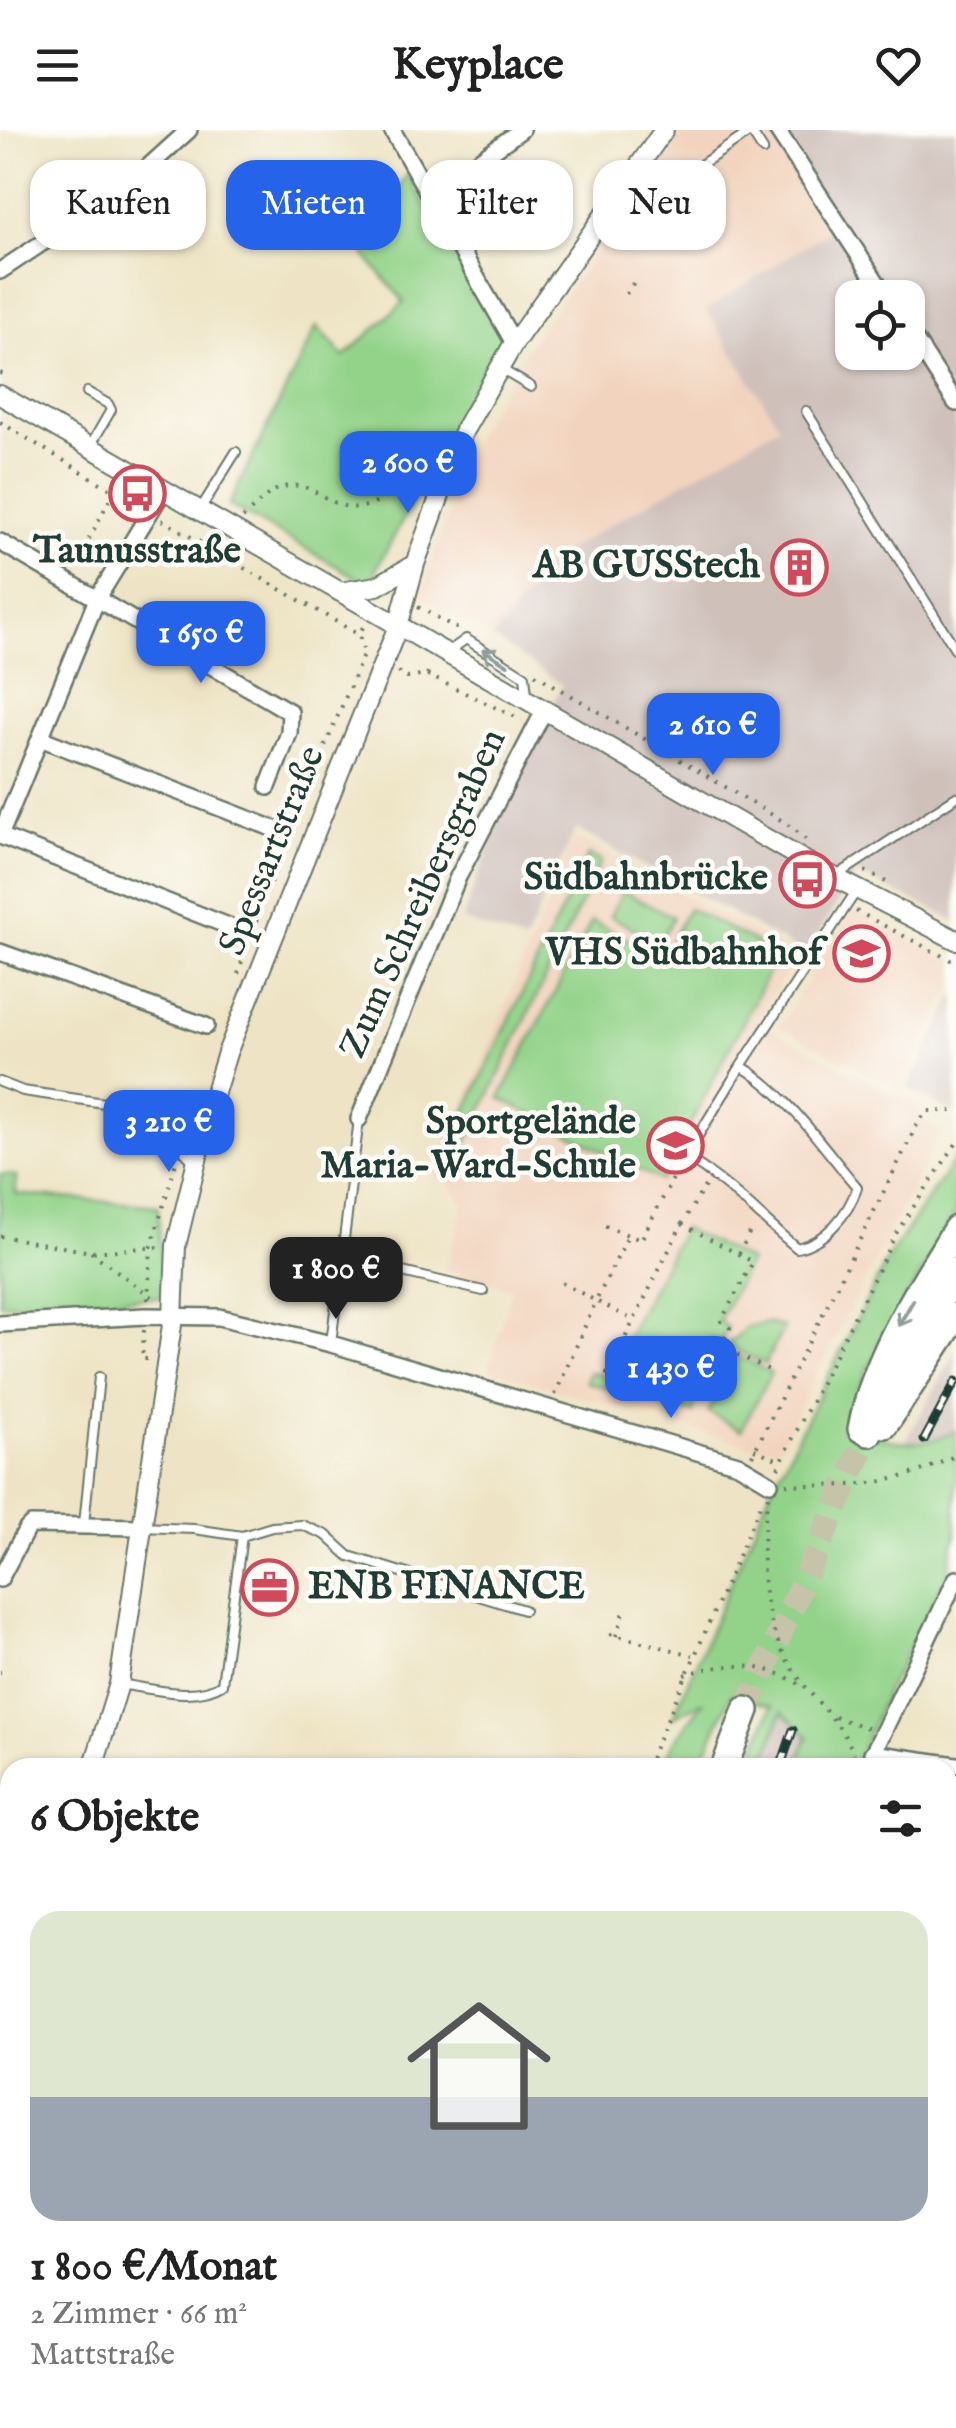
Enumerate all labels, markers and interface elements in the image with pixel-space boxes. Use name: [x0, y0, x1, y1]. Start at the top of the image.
text: Keyplace: [392, 37, 564, 94]
icon: menu: [30, 38, 85, 93]
icon: heart: [871, 38, 926, 93]
chip: Kaufen: [30, 160, 206, 250]
chip: Mieten: [226, 160, 401, 250]
chip: Filter: [421, 160, 573, 250]
chip: Neu: [593, 160, 726, 250]
map controls: [835, 280, 925, 370]
button: locate: [835, 280, 925, 370]
pin: 2 600 €: [316, 431, 500, 516]
text: 2 600 €: [362, 443, 454, 484]
bus stop icon: Taunusstraße: [107, 464, 167, 524]
place label: Taunusstraße: [32, 528, 241, 576]
building icon: AB GUSStech: [769, 537, 829, 597]
place label: AB GUSStech: [531, 543, 761, 591]
pin: 1 650 €: [109, 601, 293, 686]
text: 1 650 €: [158, 613, 244, 654]
one-way arrow: [481, 647, 510, 668]
pin: 2 610 €: [621, 693, 805, 778]
text: 2 610 €: [669, 705, 757, 746]
street label: Zum Schreibersgraben: [330, 722, 518, 1066]
street label: Spessartstraße: [209, 739, 337, 963]
bus stop icon: Südbahnbrücke: [777, 849, 837, 909]
place label: Südbahnbrücke: [524, 855, 769, 903]
school or university icon: VHS Südbahnhof: [831, 924, 891, 984]
place label: VHS Südbahnhof: [545, 930, 828, 978]
pin: 3 210 €: [77, 1090, 261, 1175]
place label: Sportgelände Maria-Ward-Schule: [320, 1099, 637, 1191]
text: 3 210 €: [125, 1102, 213, 1143]
school or university icon: Sportgelände Maria-Ward-Schule: [645, 1115, 705, 1175]
pin: 1 800 €: [244, 1237, 428, 1322]
text: 1 800 €: [292, 1249, 380, 1290]
one-way arrow: [896, 1298, 916, 1326]
pin: 1 430 €: [579, 1336, 763, 1421]
text: 1 430 €: [627, 1348, 715, 1389]
office icon: ENB FINANCE: [239, 1558, 299, 1618]
place label: ENB FINANCE: [308, 1564, 585, 1612]
icon: filters: [873, 1791, 928, 1846]
text: 6 Objekte: [30, 1792, 199, 1845]
icon: home: [389, 1976, 569, 2156]
text: 1 800 €/Monat: [30, 2241, 277, 2294]
text: 2 Zimmer · 66 m²: [30, 2294, 247, 2335]
text: Mattstraße: [30, 2335, 175, 2376]

